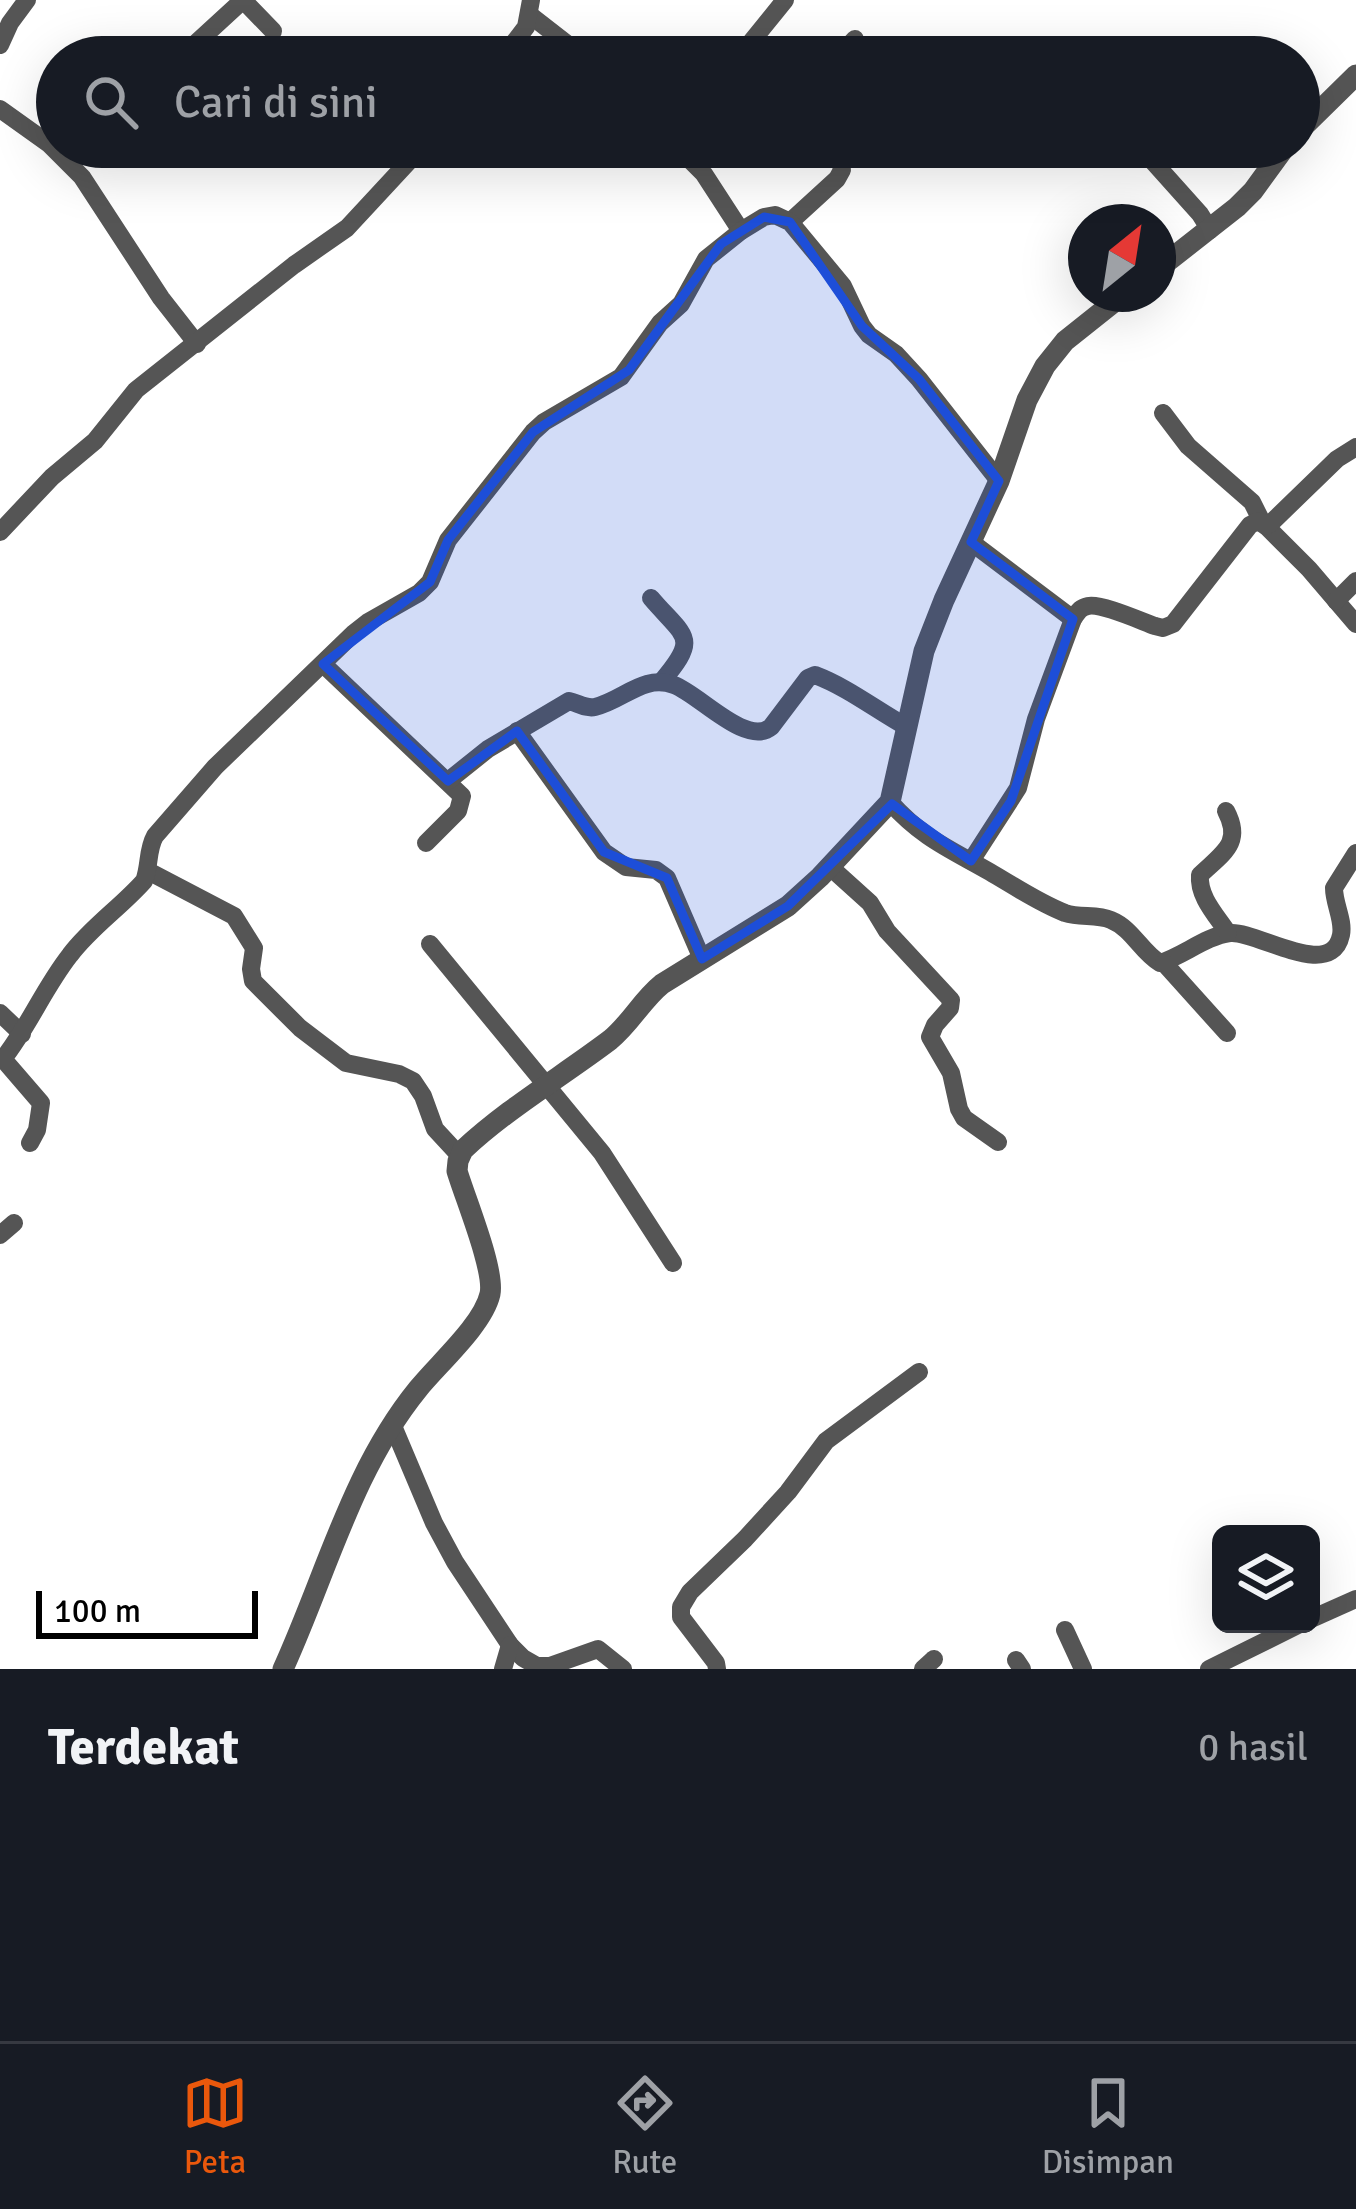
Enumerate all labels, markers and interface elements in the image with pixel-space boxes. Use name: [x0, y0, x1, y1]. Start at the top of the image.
search box: [36, 36, 1320, 168]
icon: search: [78, 69, 144, 135]
text: Cari di sini: [174, 75, 378, 130]
north arrow: [1068, 204, 1176, 312]
map controls: [1212, 1525, 1320, 1633]
button: layers: [1212, 1525, 1320, 1633]
scale bar: [36, 1585, 258, 1638]
text: 100 m: [54, 1591, 141, 1632]
text: Terdekat: [48, 1716, 239, 1779]
text: 0 hasil: [1198, 1723, 1308, 1771]
tab: Peta: [182, 2070, 248, 2183]
tab: Rute: [612, 2070, 678, 2183]
tab: Disimpan: [1042, 2070, 1174, 2183]

